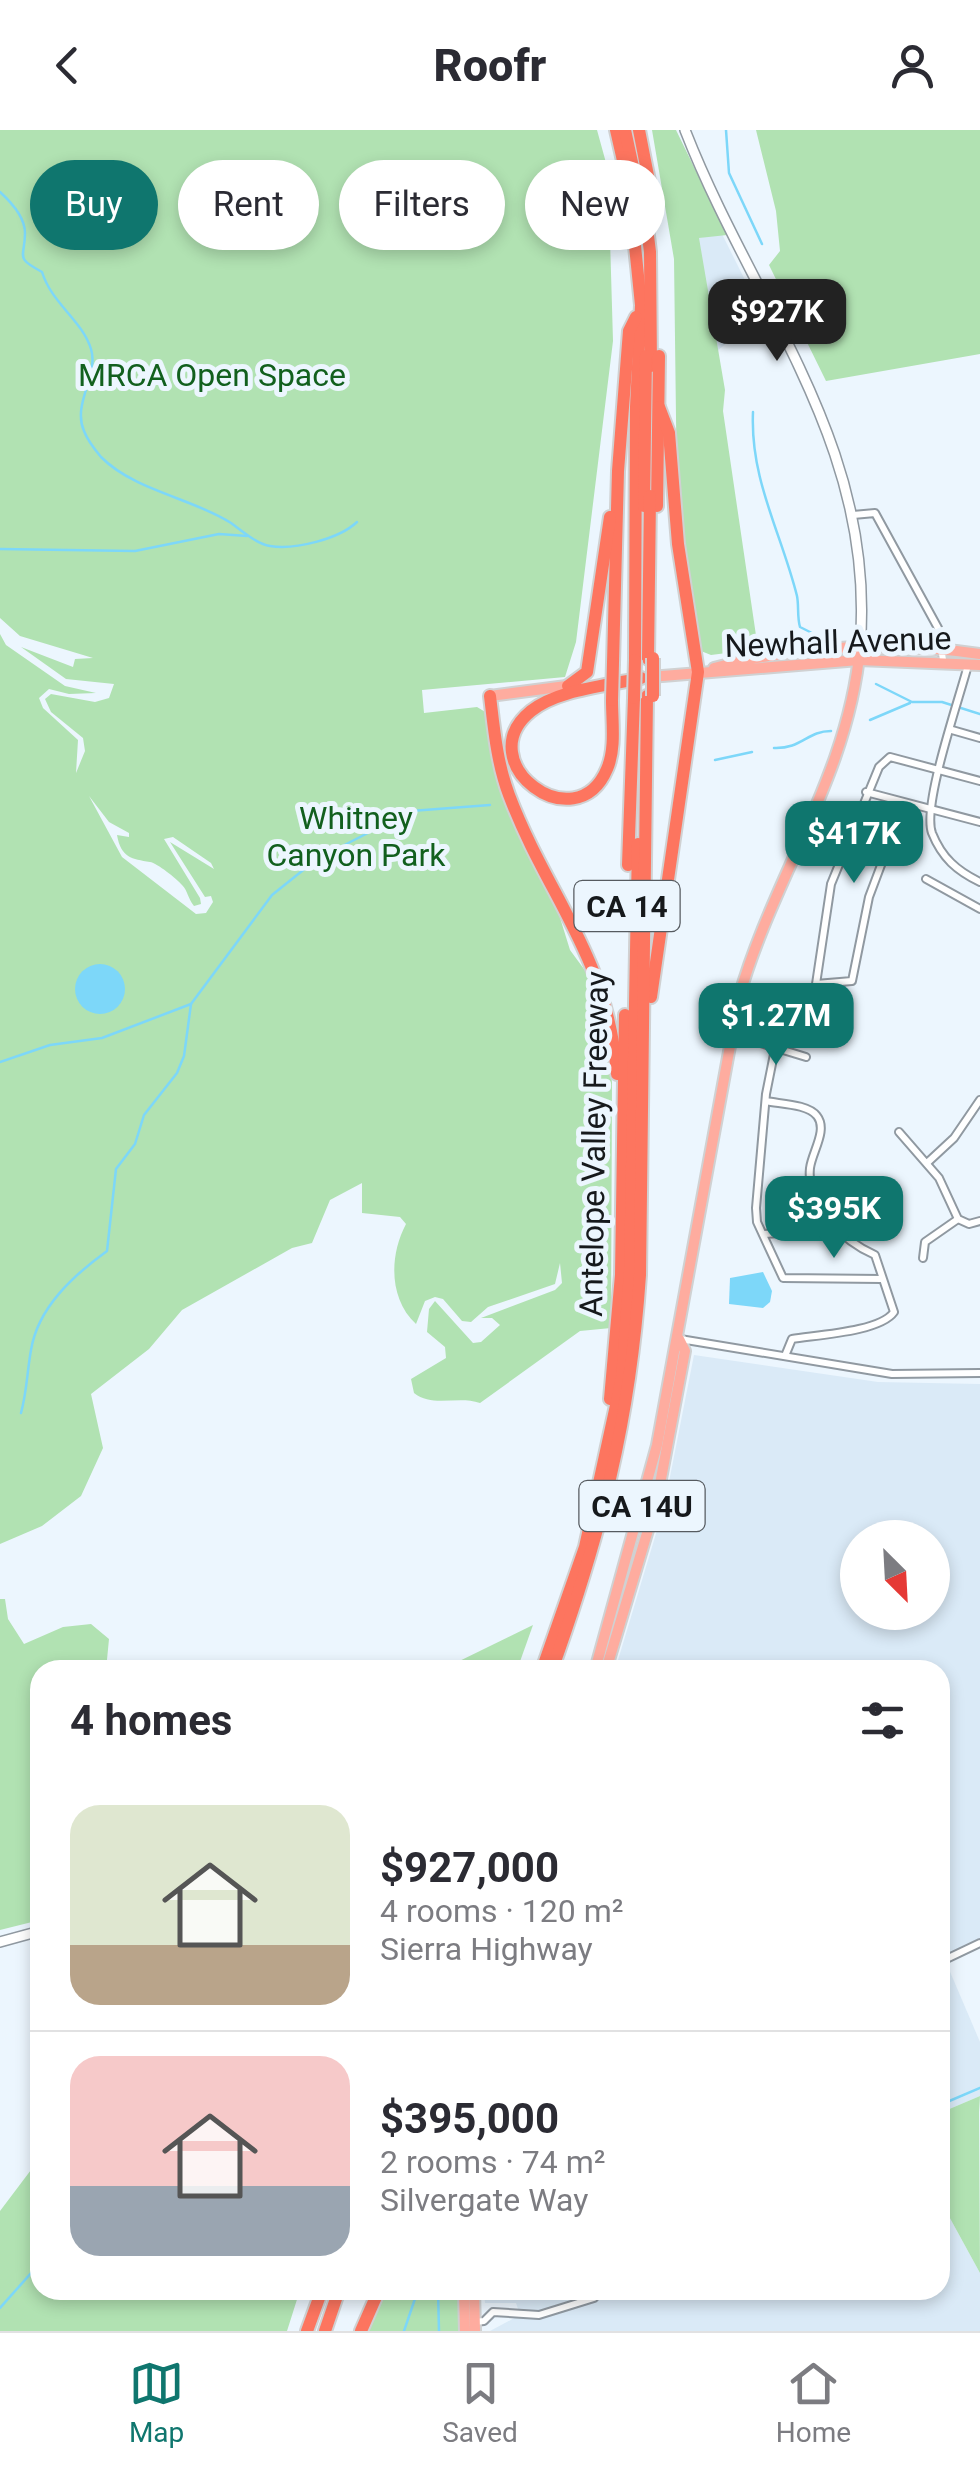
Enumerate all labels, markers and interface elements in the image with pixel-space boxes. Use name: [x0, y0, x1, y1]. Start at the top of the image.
icon: back: [40, 38, 95, 93]
icon: person: [885, 38, 940, 93]
text: Roofr: [434, 39, 546, 92]
chip: Buy: [30, 160, 158, 250]
chip: Rent: [178, 160, 319, 250]
chip: Filters: [339, 160, 505, 250]
chip: New: [525, 160, 665, 250]
pin: $927K: [707, 279, 847, 364]
text: $927K: [730, 292, 824, 330]
park label: MRCA Open Space: [78, 356, 346, 394]
street label: Newhall Avenue: [724, 619, 952, 665]
park label: Whitney Canyon Park: [266, 799, 446, 874]
pin: $417K: [784, 801, 924, 886]
text: $417K: [807, 814, 901, 852]
road number: CA 14: [574, 881, 680, 931]
street label: Antelope Valley Freeway: [572, 971, 616, 1317]
pin: $1.27M: [695, 983, 857, 1068]
text: $1.27M: [721, 996, 831, 1034]
pin: $395K: [764, 1176, 904, 1261]
text: $395K: [787, 1189, 881, 1227]
road number: CA 14U: [580, 1481, 704, 1531]
north arrow: [840, 1520, 950, 1630]
map controls: [840, 1520, 950, 1630]
icon: filters: [855, 1693, 910, 1748]
text: 4 homes: [70, 1696, 232, 1745]
text: $927,000: [380, 1843, 559, 1892]
icon: home: [150, 1845, 270, 1965]
text: 4 rooms · 120 m²: [380, 1892, 623, 1930]
text: Sierra Highway: [380, 1930, 593, 1968]
text: $395,000: [380, 2094, 559, 2143]
icon: home: [150, 2096, 270, 2216]
text: 2 rooms · 74 m²: [380, 2143, 605, 2181]
text: Silvergate Way: [380, 2181, 588, 2219]
tab: Map: [129, 2356, 184, 2449]
tab: Saved: [442, 2356, 518, 2449]
tab: Home: [776, 2356, 851, 2449]

